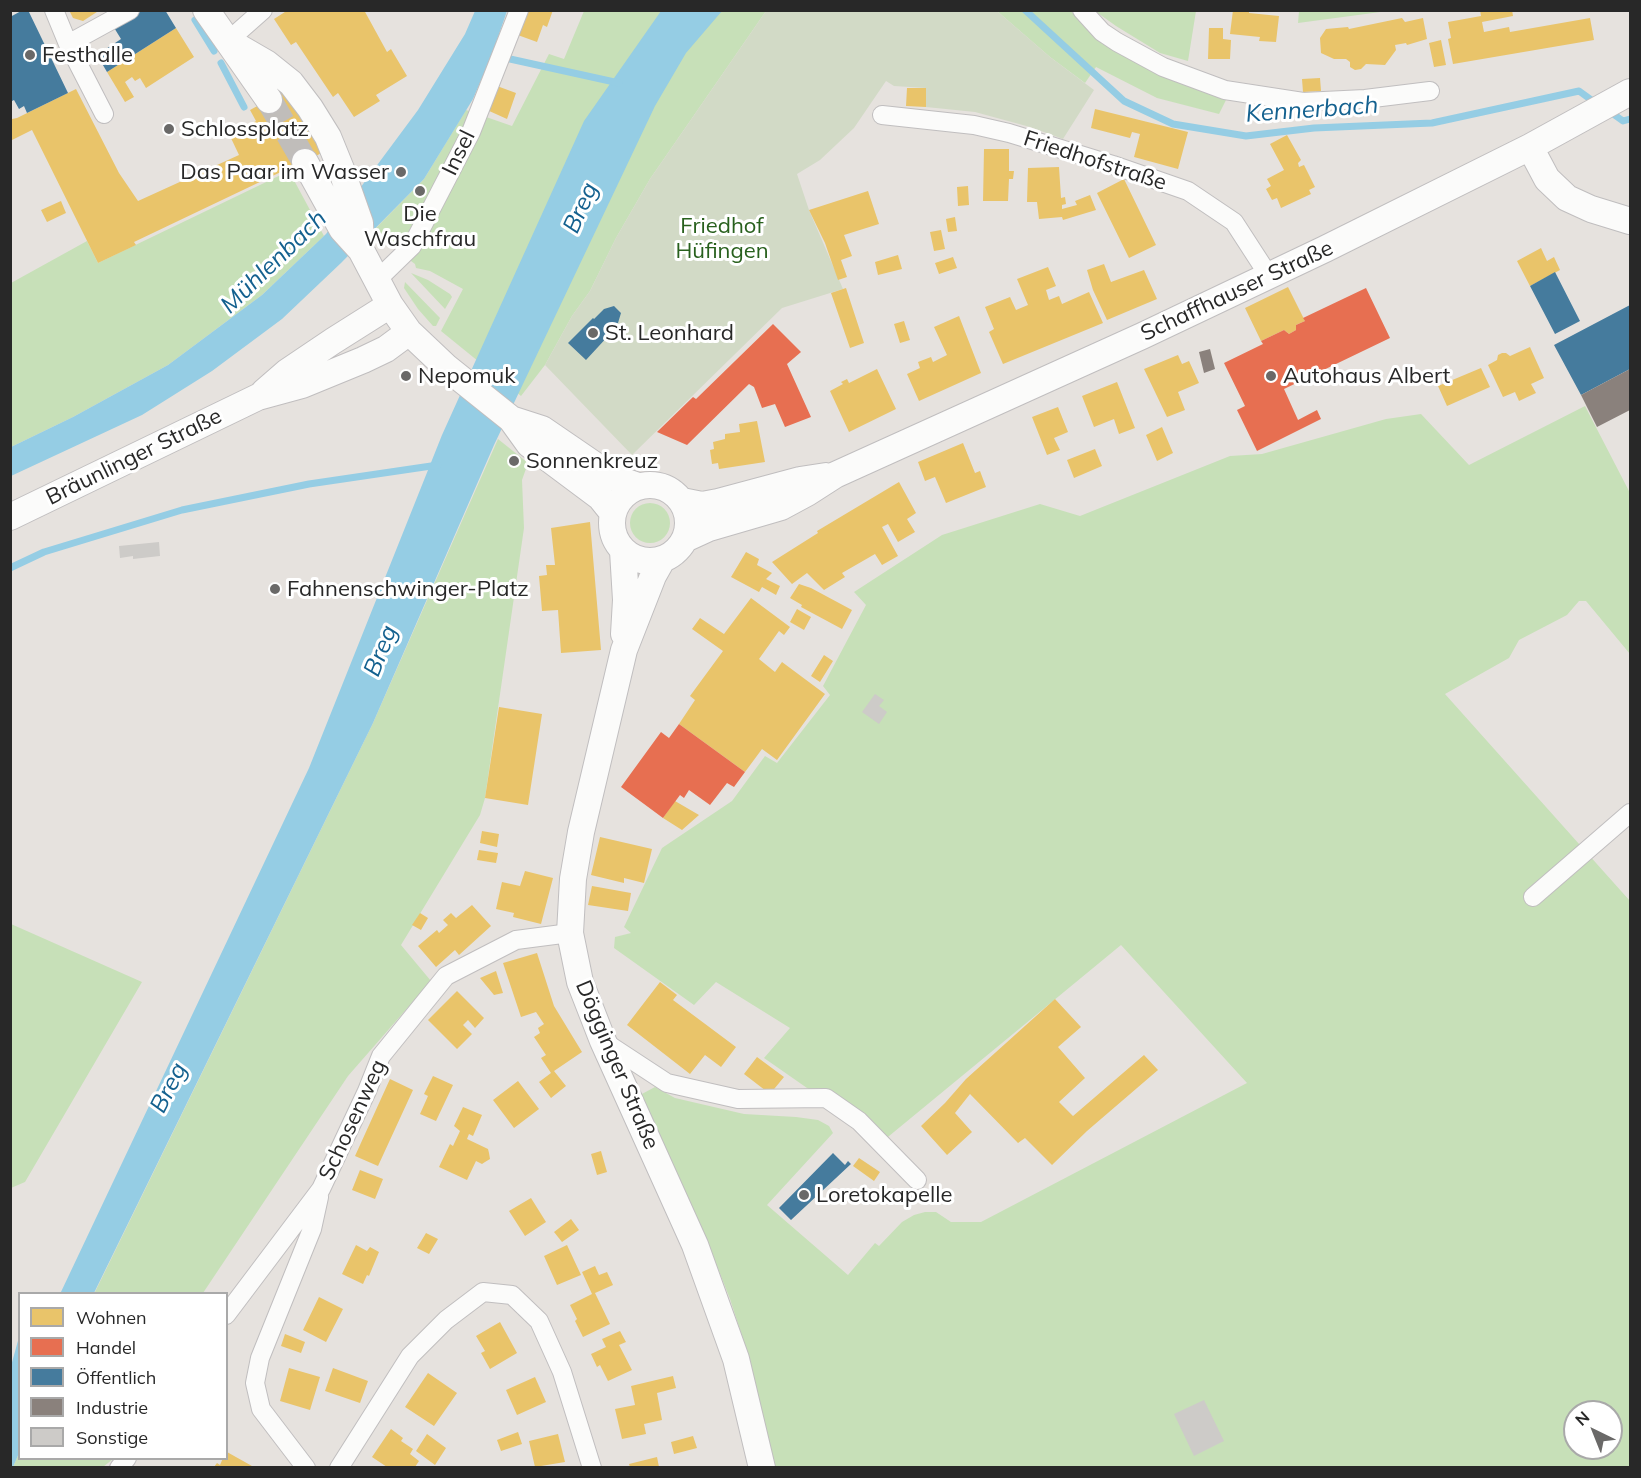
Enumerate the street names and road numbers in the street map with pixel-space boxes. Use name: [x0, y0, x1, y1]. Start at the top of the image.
street label: Friedhofstraße: [1020, 125, 1170, 197]
street label: Insel: [437, 126, 481, 180]
street label: Schaffhauser Straße: [1137, 235, 1337, 347]
street label: Bräunlinger Straße: [42, 403, 226, 511]
street label: Dögginger Straße: [569, 977, 665, 1153]
street label: Schosenweg: [314, 1056, 392, 1184]

